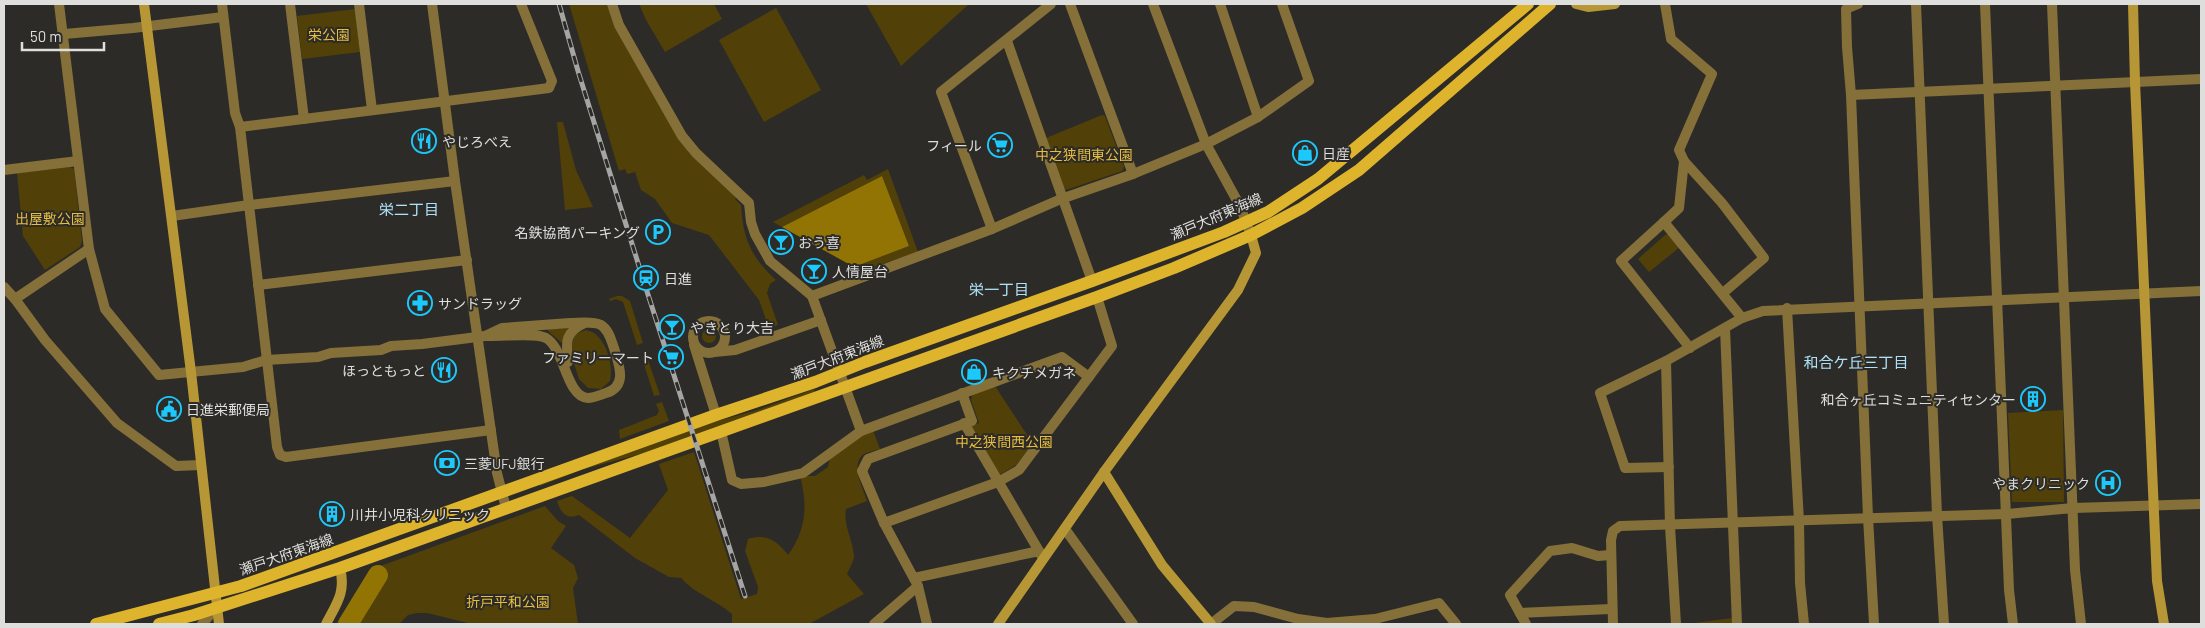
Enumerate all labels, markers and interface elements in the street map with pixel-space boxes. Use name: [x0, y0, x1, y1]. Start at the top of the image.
scale bar: [22, 20, 105, 52]
park label: 栄公園: [308, 26, 350, 43]
text: 50 m: [30, 27, 62, 45]
restaurant icon: やじろべえ: [411, 128, 437, 154]
supermarket icon: フィール: [987, 132, 1013, 158]
place label: やじろべえ: [442, 133, 512, 150]
place label: フィール: [926, 137, 982, 154]
shop icon: 日産: [1292, 140, 1318, 166]
place label: 日産: [1322, 145, 1350, 162]
park label: 中之狭間東公園: [1035, 146, 1133, 163]
street label: 瀬戸大府東海線: [1168, 189, 1264, 243]
district label: 栄二丁目: [379, 200, 439, 218]
park label: 出屋敷公園: [15, 210, 85, 227]
parking icon: 名鉄協商パーキング: [645, 219, 671, 245]
place label: 名鉄協商パーキング: [514, 224, 640, 241]
bar icon: おう喜: [768, 229, 794, 255]
place label: おう喜: [798, 234, 840, 251]
bar icon: 人情屋台: [801, 258, 827, 284]
place label: 人情屋台: [832, 263, 888, 280]
station icon: 日進: [633, 265, 659, 291]
place label: 日進: [664, 270, 692, 287]
district label: 栄一丁目: [969, 280, 1029, 298]
pharmacy icon: サンドラッグ: [407, 290, 433, 316]
place label: サンドラッグ: [438, 295, 522, 312]
bar icon: やきとり大吉: [659, 314, 685, 340]
place label: やきとり大吉: [690, 319, 774, 336]
street label: 瀬戸大府東海線: [788, 332, 886, 382]
supermarket icon: ファミリーマート: [658, 344, 684, 370]
place label: ファミリーマート: [542, 349, 654, 366]
district label: 和合ケ丘三丁目: [1803, 353, 1909, 371]
restaurant icon: ほっともっと: [431, 357, 457, 383]
shop icon: キクチメガネ: [961, 359, 987, 385]
place label: ほっともっと: [342, 362, 426, 379]
place label: キクチメガネ: [992, 364, 1076, 381]
building icon: 和合ヶ丘コミュニティセンター: [2020, 386, 2046, 412]
place label: 和合ヶ丘コミュニティセンター: [1821, 391, 2016, 408]
public building icon: 日進栄郵便局: [156, 396, 182, 422]
place label: 日進栄郵便局: [186, 401, 270, 418]
park label: 中之狭間西公園: [955, 433, 1053, 450]
bank icon: 三菱UFJ銀行: [434, 450, 460, 476]
place label: 三菱UFJ銀行: [464, 455, 545, 472]
hospital icon: やまクリニック: [2095, 470, 2121, 496]
place label: やまクリニック: [1992, 475, 2090, 492]
building icon: 川井小児科クリニック: [319, 501, 345, 527]
place label: 川井小児科クリニック: [350, 506, 490, 523]
street label: 瀬戸大府東海線: [237, 530, 335, 578]
park label: 折戸平和公園: [466, 593, 550, 610]

